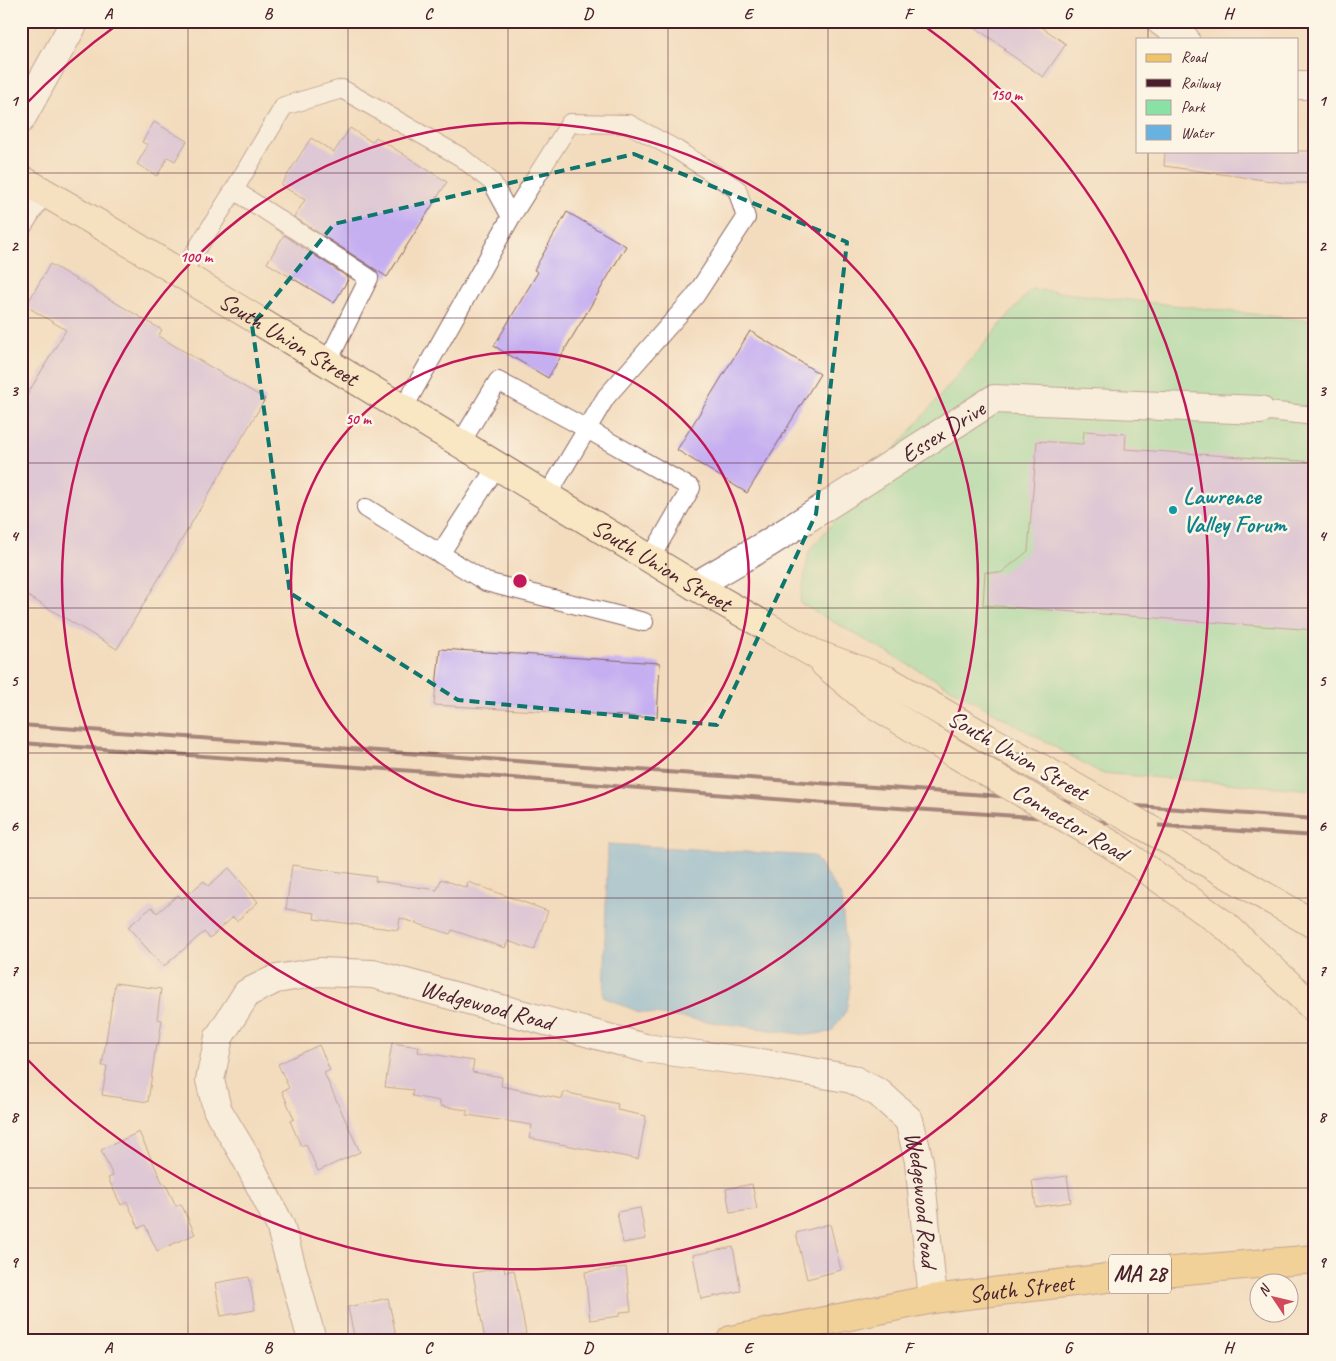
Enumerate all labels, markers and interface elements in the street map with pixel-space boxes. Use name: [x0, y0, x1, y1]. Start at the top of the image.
text: A: [104, 4, 114, 24]
text: B: [264, 4, 274, 24]
text: C: [424, 4, 434, 24]
text: D: [583, 4, 594, 24]
text: E: [744, 4, 755, 24]
text: F: [904, 4, 915, 24]
text: G: [1064, 4, 1074, 24]
text: H: [1223, 4, 1235, 24]
legend: [1136, 38, 1298, 152]
text: Road: [1181, 48, 1208, 67]
text: Railway: [1181, 74, 1222, 93]
text: 150 m: [990, 86, 1024, 105]
text: 1: [10, 91, 19, 111]
text: 1: [1318, 91, 1327, 111]
text: Park: [1181, 98, 1206, 117]
text: Water: [1181, 124, 1215, 143]
text: 2: [10, 236, 19, 256]
text: 2: [1318, 236, 1327, 256]
text: 100 m: [180, 248, 214, 267]
street label: South Union Street: [214, 286, 365, 394]
text: 3: [10, 381, 19, 401]
text: 3: [1318, 381, 1327, 401]
street label: Essex Drive: [895, 393, 992, 470]
text: 50 m: [345, 410, 372, 429]
place label: Lawrence Valley Forum: [1183, 481, 1287, 539]
marker: Lawrence Valley Forum: [1167, 504, 1179, 516]
street label: South Union Street: [586, 512, 738, 619]
text: 4: [10, 526, 19, 546]
text: 4: [1318, 526, 1327, 546]
centre of rings: [511, 572, 529, 590]
text: 5: [11, 671, 20, 691]
text: 5: [1319, 671, 1328, 691]
street label: South Union Street: [942, 703, 1095, 808]
street label: Connector Road: [1007, 776, 1136, 870]
text: 6: [10, 816, 19, 836]
text: 6: [1318, 816, 1327, 836]
text: 7: [10, 961, 19, 981]
text: 7: [1318, 961, 1327, 981]
street label: Wedgewood Road: [417, 973, 560, 1038]
text: 8: [10, 1107, 19, 1127]
text: 8: [1318, 1107, 1327, 1127]
street label: Wedgewood Road: [897, 1129, 945, 1272]
text: 9: [10, 1252, 19, 1272]
text: 9: [1318, 1252, 1327, 1272]
road number: MA 28: [1109, 1254, 1171, 1294]
street label: South Street: [967, 1267, 1077, 1310]
north arrow: [1248, 1274, 1298, 1324]
text: N: [1254, 1280, 1275, 1299]
text: A: [104, 1338, 114, 1358]
text: B: [264, 1338, 274, 1358]
text: C: [424, 1338, 434, 1358]
text: D: [583, 1338, 594, 1358]
text: E: [744, 1338, 755, 1358]
text: F: [904, 1338, 915, 1358]
text: G: [1064, 1338, 1074, 1358]
text: H: [1223, 1338, 1235, 1358]

